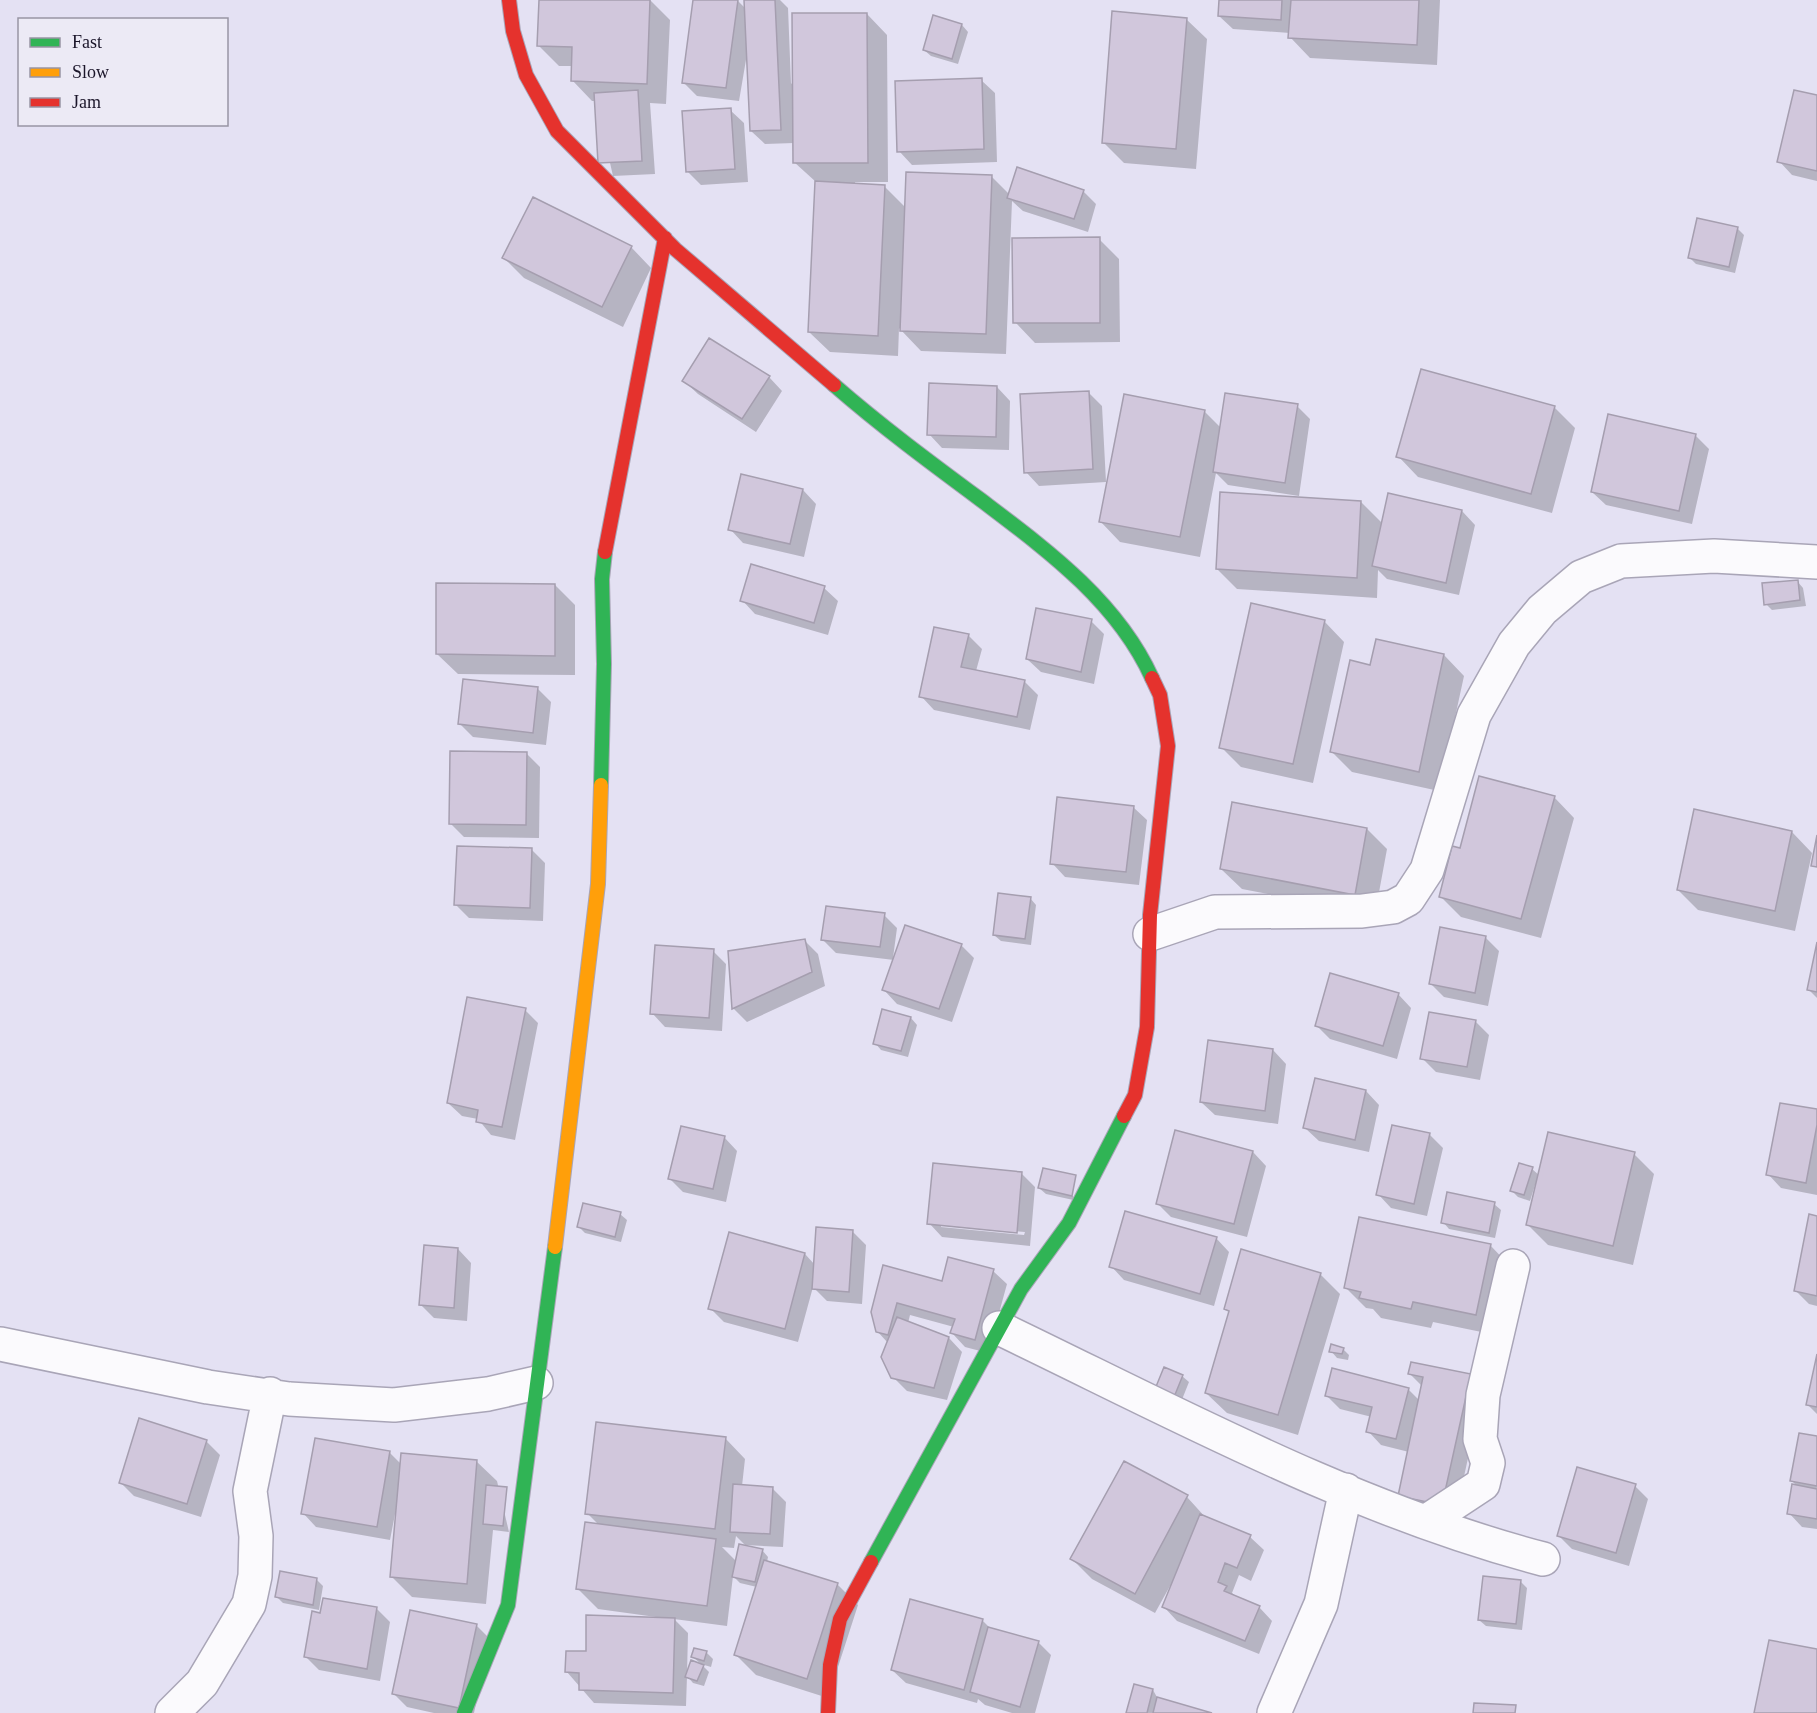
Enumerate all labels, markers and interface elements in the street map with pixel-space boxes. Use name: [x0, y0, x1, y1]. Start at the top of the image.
legend: [18, 18, 228, 126]
text: Fast: [72, 32, 102, 52]
text: Slow: [72, 62, 109, 82]
text: Jam: [72, 92, 101, 112]

